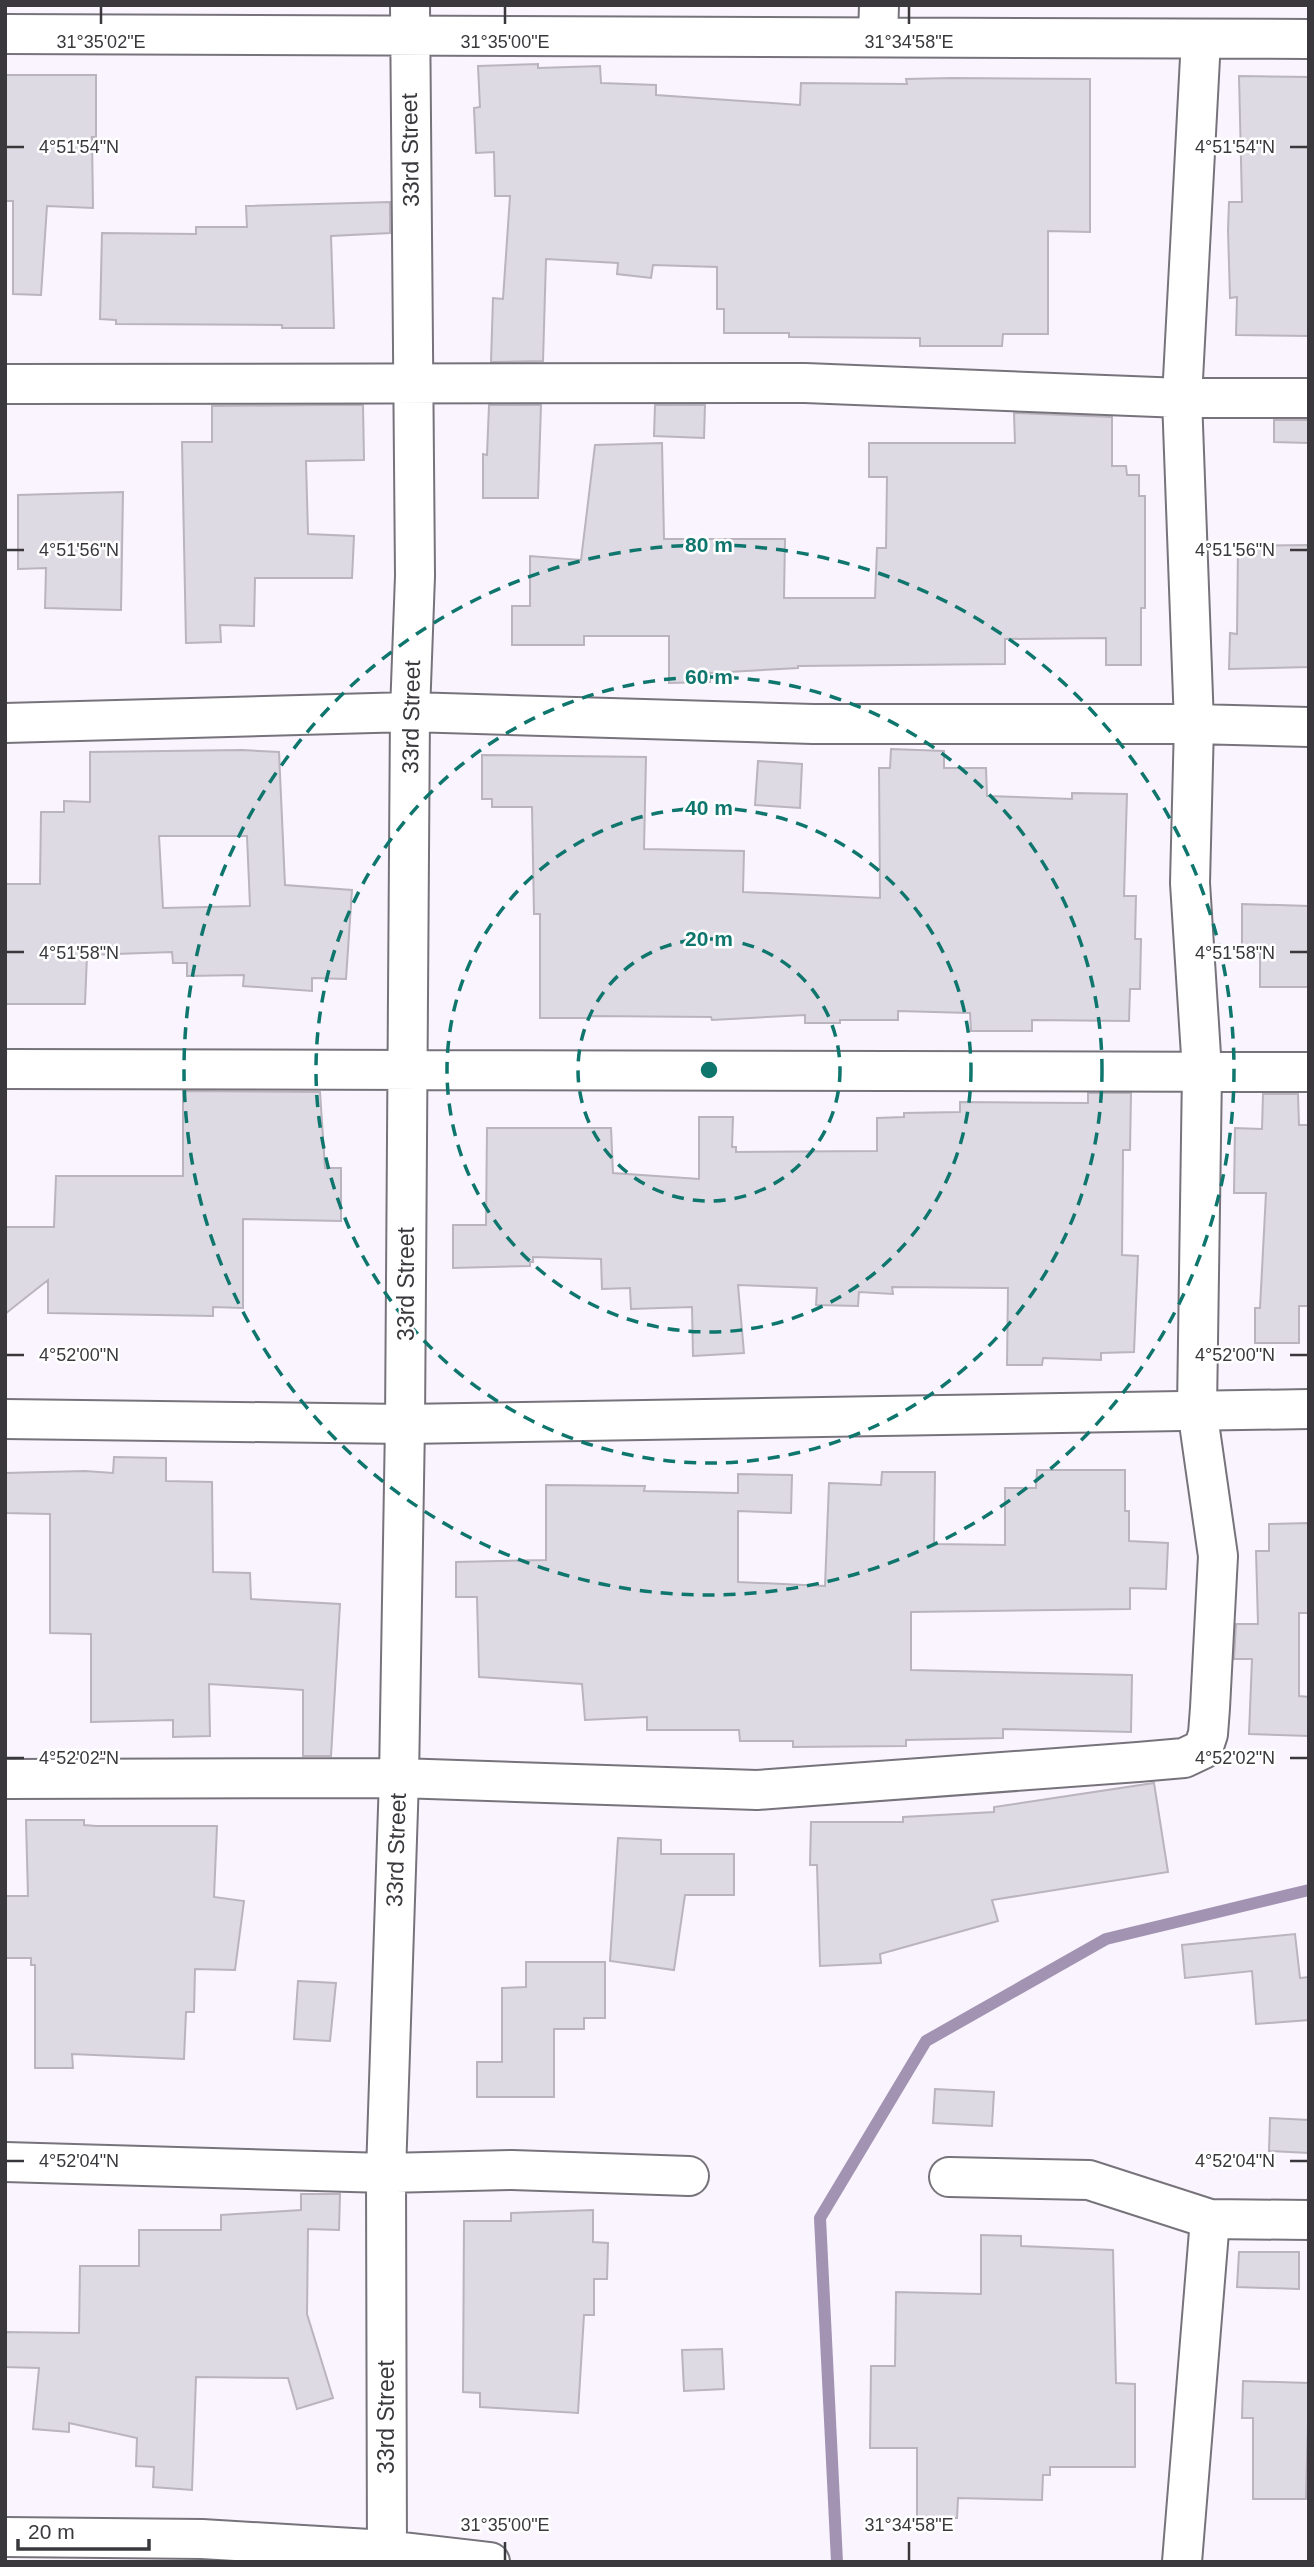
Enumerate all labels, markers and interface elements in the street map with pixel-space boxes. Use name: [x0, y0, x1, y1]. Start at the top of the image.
text: 31°35'02"E: [56, 32, 146, 52]
text: 31°35'00"E: [460, 32, 550, 52]
text: 31°34'58"E: [864, 32, 954, 52]
street label: 33rd Street: [396, 92, 424, 207]
text: 4°51'54"N: [39, 137, 119, 157]
text: 4°51'54"N: [1195, 137, 1275, 157]
text: 80 m: [685, 533, 733, 556]
text: 4°51'56"N: [39, 540, 119, 560]
text: 4°51'56"N: [1195, 540, 1275, 560]
street label: 33rd Street: [397, 659, 425, 774]
text: 60 m: [685, 665, 733, 688]
text: 40 m: [685, 796, 733, 819]
text: 20 m: [685, 927, 733, 950]
text: 4°51'58"N: [39, 943, 119, 963]
text: 4°51'58"N: [1195, 943, 1275, 963]
centre of rings: [697, 1058, 721, 1082]
street label: 33rd Street: [393, 1227, 419, 1341]
text: 4°52'00"N: [39, 1345, 119, 1365]
text: 4°52'00"N: [1195, 1345, 1275, 1365]
text: 4°52'02"N: [39, 1748, 119, 1768]
text: 4°52'02"N: [1195, 1748, 1275, 1768]
street label: 33rd Street: [381, 1792, 411, 1907]
text: 4°52'04"N: [39, 2151, 119, 2171]
text: 4°52'04"N: [1195, 2151, 1275, 2171]
street label: 33rd Street: [373, 2360, 399, 2474]
scale bar: [18, 2508, 149, 2552]
text: 31°35'00"E: [460, 2515, 550, 2535]
text: 31°34'58"E: [864, 2515, 954, 2535]
text: 20 m: [28, 2520, 75, 2543]

